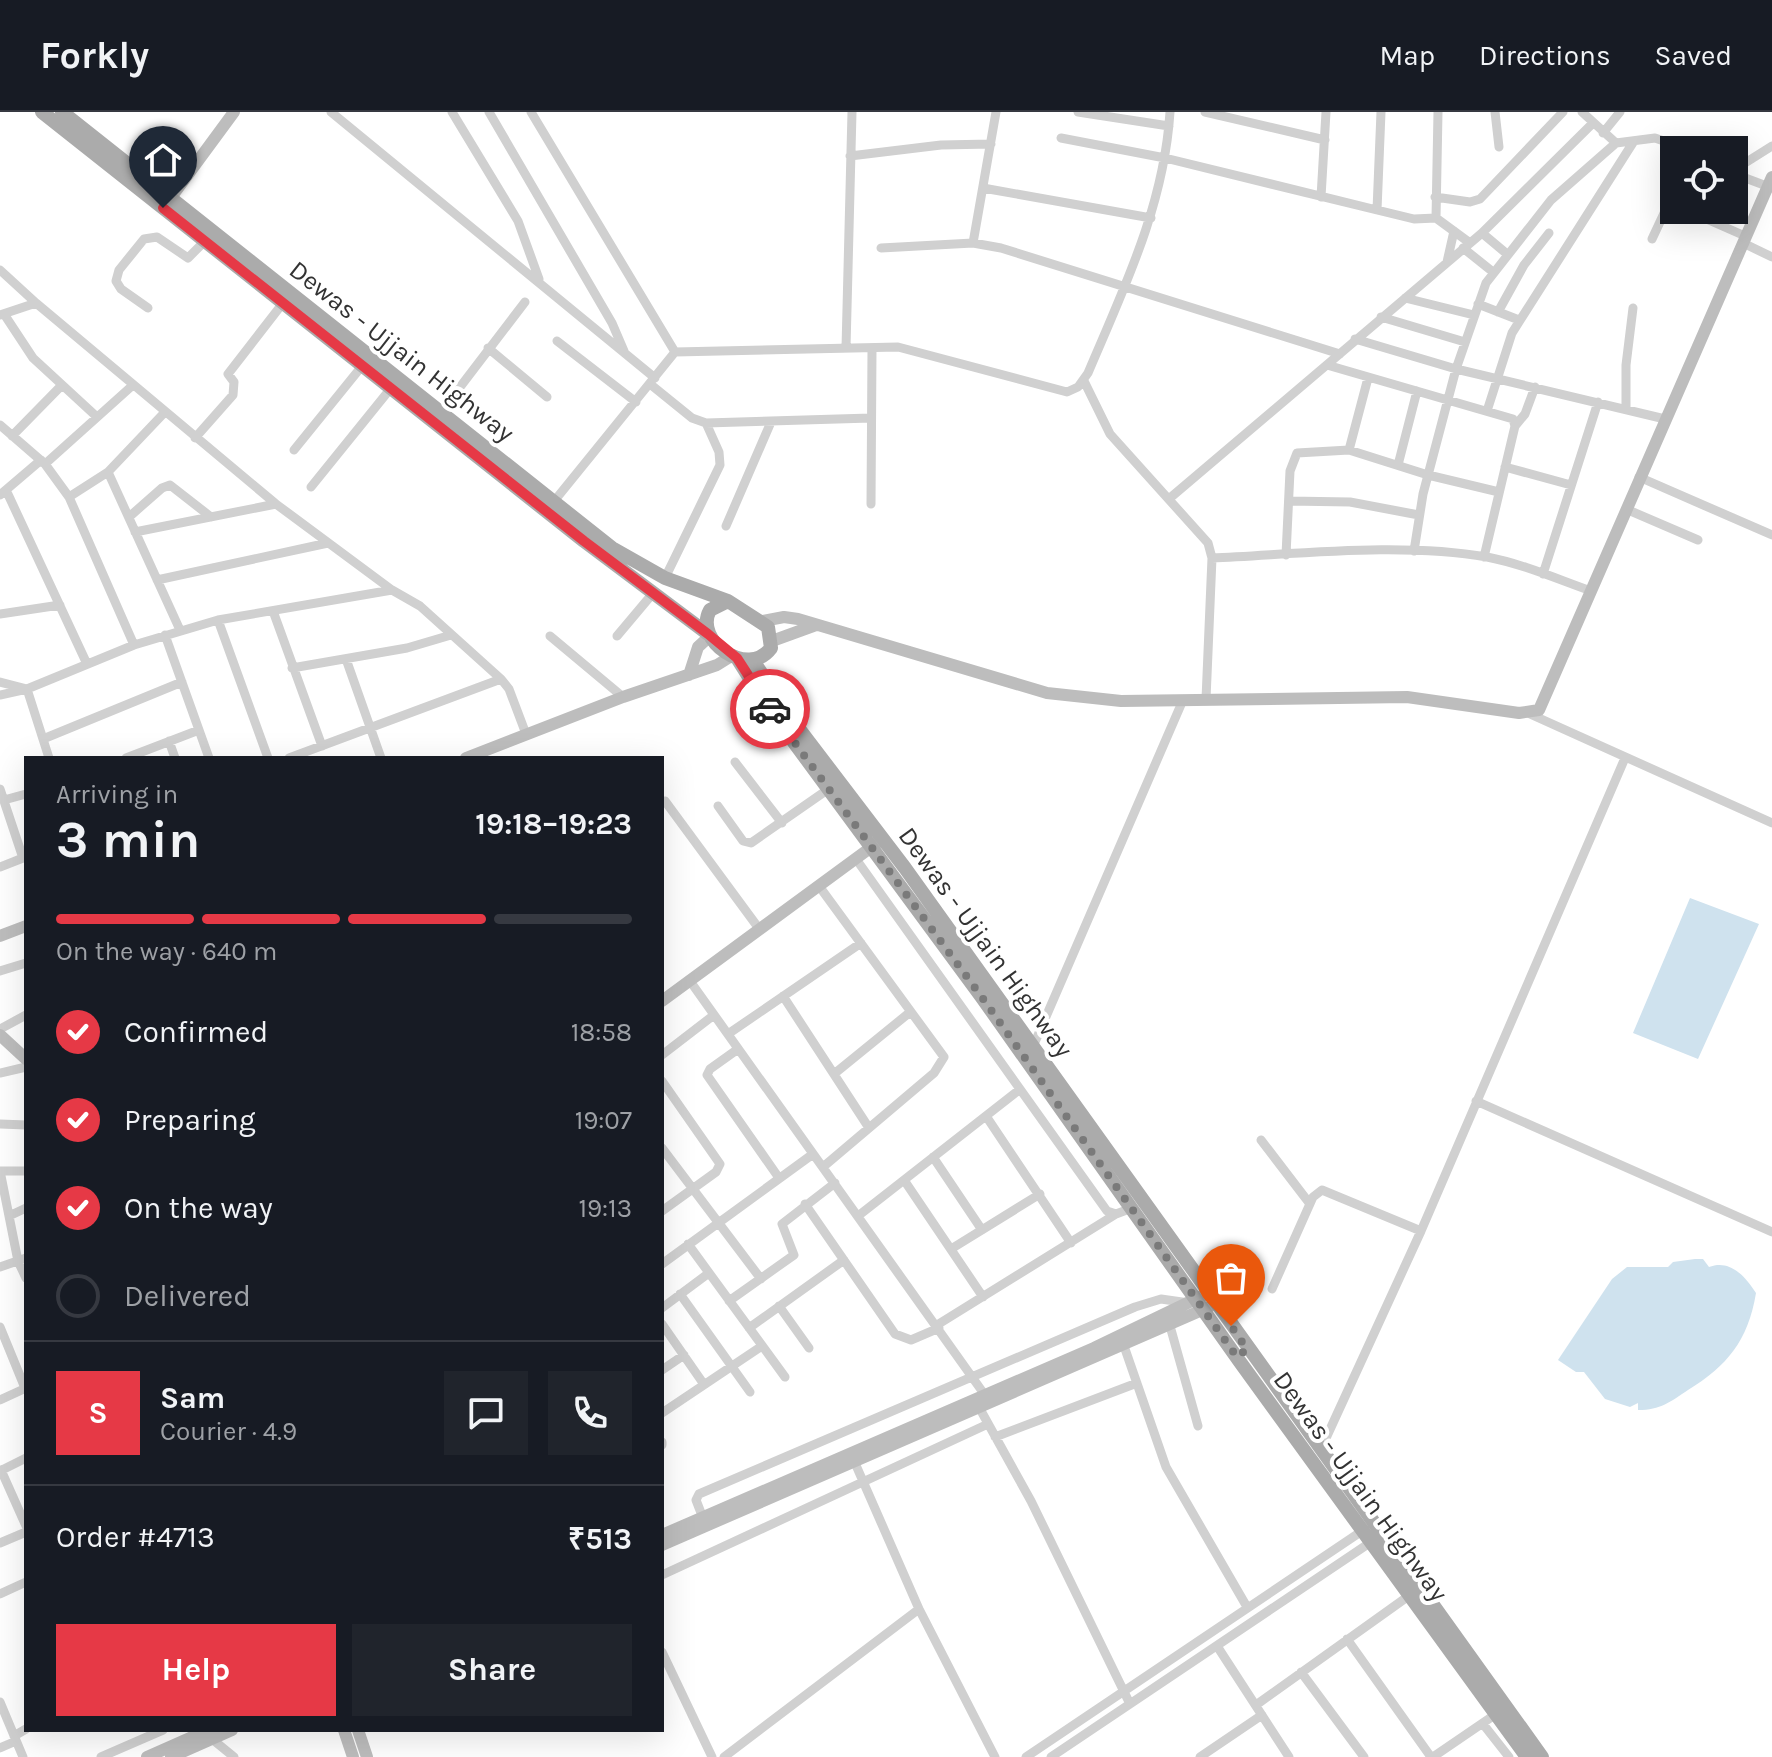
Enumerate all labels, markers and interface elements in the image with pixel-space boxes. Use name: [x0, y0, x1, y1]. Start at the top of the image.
text: Forkly: [40, 33, 149, 78]
text: Map: [1380, 39, 1435, 72]
text: Directions: [1479, 39, 1611, 72]
text: Saved: [1655, 39, 1732, 72]
pin: [129, 126, 197, 208]
map controls: [1660, 136, 1748, 224]
button: locate: [1660, 136, 1748, 224]
icon: home: [141, 138, 185, 182]
street label: Dewas - Ujjain Highway: [283, 254, 520, 449]
courier: [730, 669, 810, 749]
icon: car: [748, 687, 792, 731]
text: Arriving in: [56, 779, 178, 810]
text: 19:18–19:23: [475, 806, 632, 842]
text: 3 min: [56, 809, 200, 870]
street label: Dewas - Ujjain Highway: [892, 821, 1079, 1063]
text: On the way · 640 m: [56, 936, 277, 967]
icon: check: [56, 1010, 100, 1054]
text: Confirmed: [124, 1014, 268, 1050]
text: 18:58: [571, 1017, 632, 1048]
icon: check: [56, 1098, 100, 1142]
text: Preparing: [124, 1102, 256, 1138]
text: 19:07: [575, 1105, 632, 1136]
icon: check: [56, 1186, 100, 1230]
text: On the way: [124, 1190, 273, 1226]
text: 19:13: [578, 1193, 632, 1224]
pin: [1197, 1244, 1265, 1326]
icon: bag: [1209, 1256, 1253, 1300]
text: Delivered: [124, 1278, 251, 1314]
street label: Dewas - Ujjain Highway: [1267, 1365, 1454, 1607]
button: chat: [444, 1371, 528, 1455]
button: phone: [548, 1371, 632, 1455]
text: Sam: [160, 1380, 225, 1416]
text: S: [88, 1395, 108, 1431]
text: Courier · 4.9: [160, 1416, 297, 1447]
text: Order #4713: [56, 1519, 215, 1555]
text: ₹513: [568, 1521, 632, 1557]
button: Help: [56, 1624, 336, 1716]
button: Share: [352, 1624, 632, 1716]

